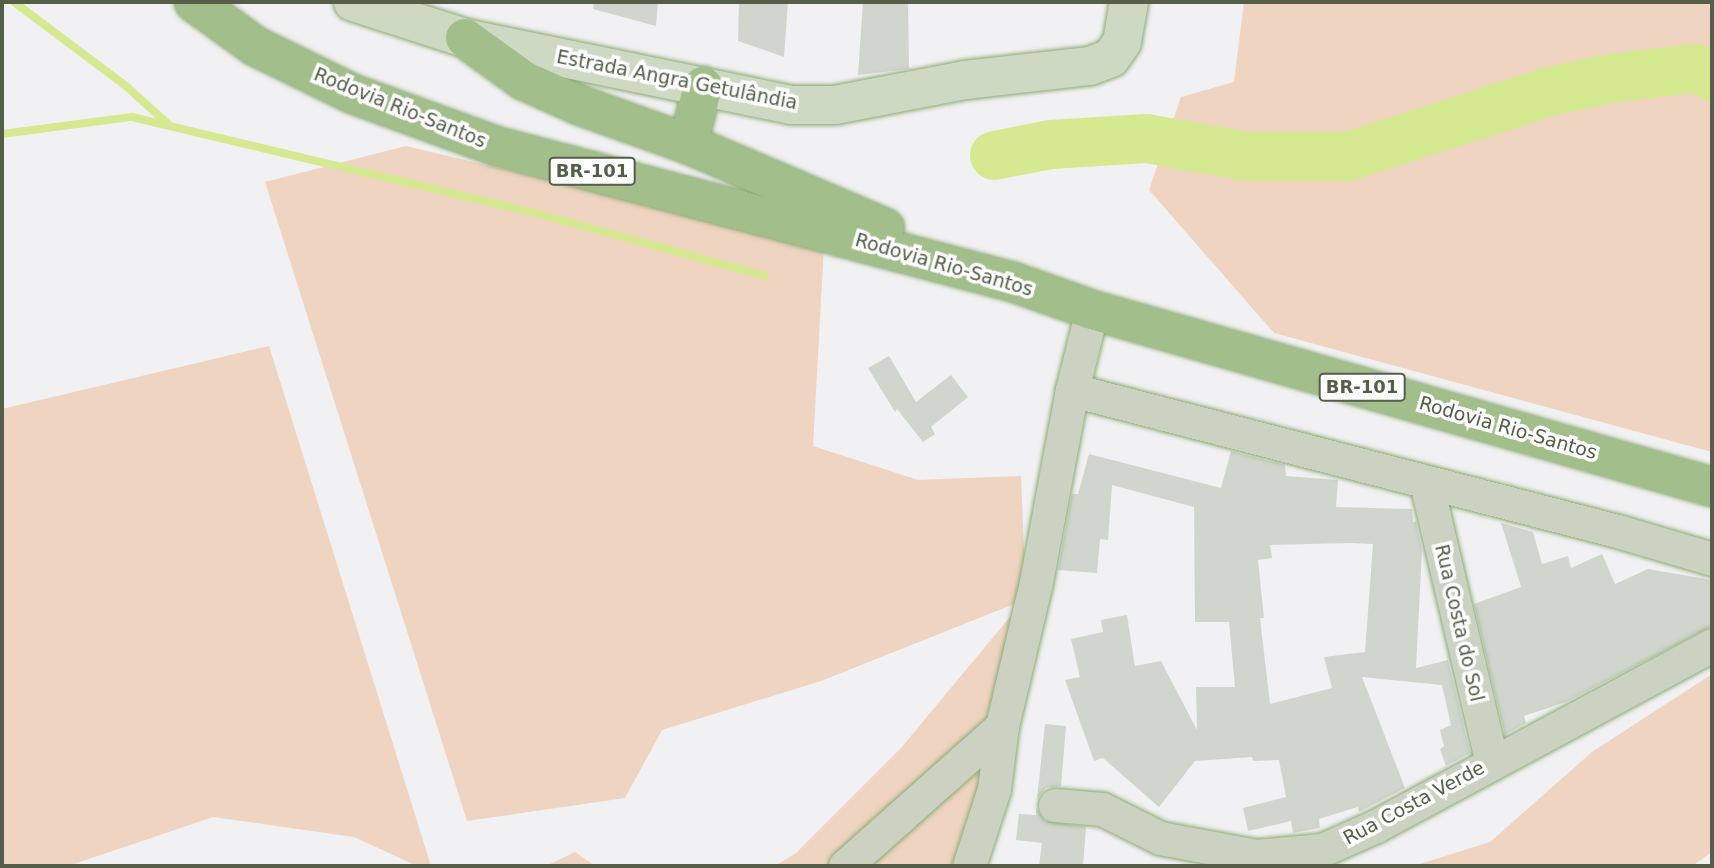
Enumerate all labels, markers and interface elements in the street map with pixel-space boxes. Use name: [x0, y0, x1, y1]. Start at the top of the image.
street label: Estrada Angra Getulândia: [555, 45, 799, 115]
street label: Rodovia Rio-Santos: [310, 63, 490, 153]
road number: BR-101: [548, 156, 636, 186]
street label: Rodovia Rio-Santos: [852, 229, 1036, 301]
road number: BR-101: [1318, 372, 1406, 402]
street label: Rodovia Rio-Santos: [1416, 392, 1600, 464]
street label: Rua Costa do Sol: [1430, 542, 1488, 704]
street label: Rua Costa Verde: [1340, 756, 1488, 850]

